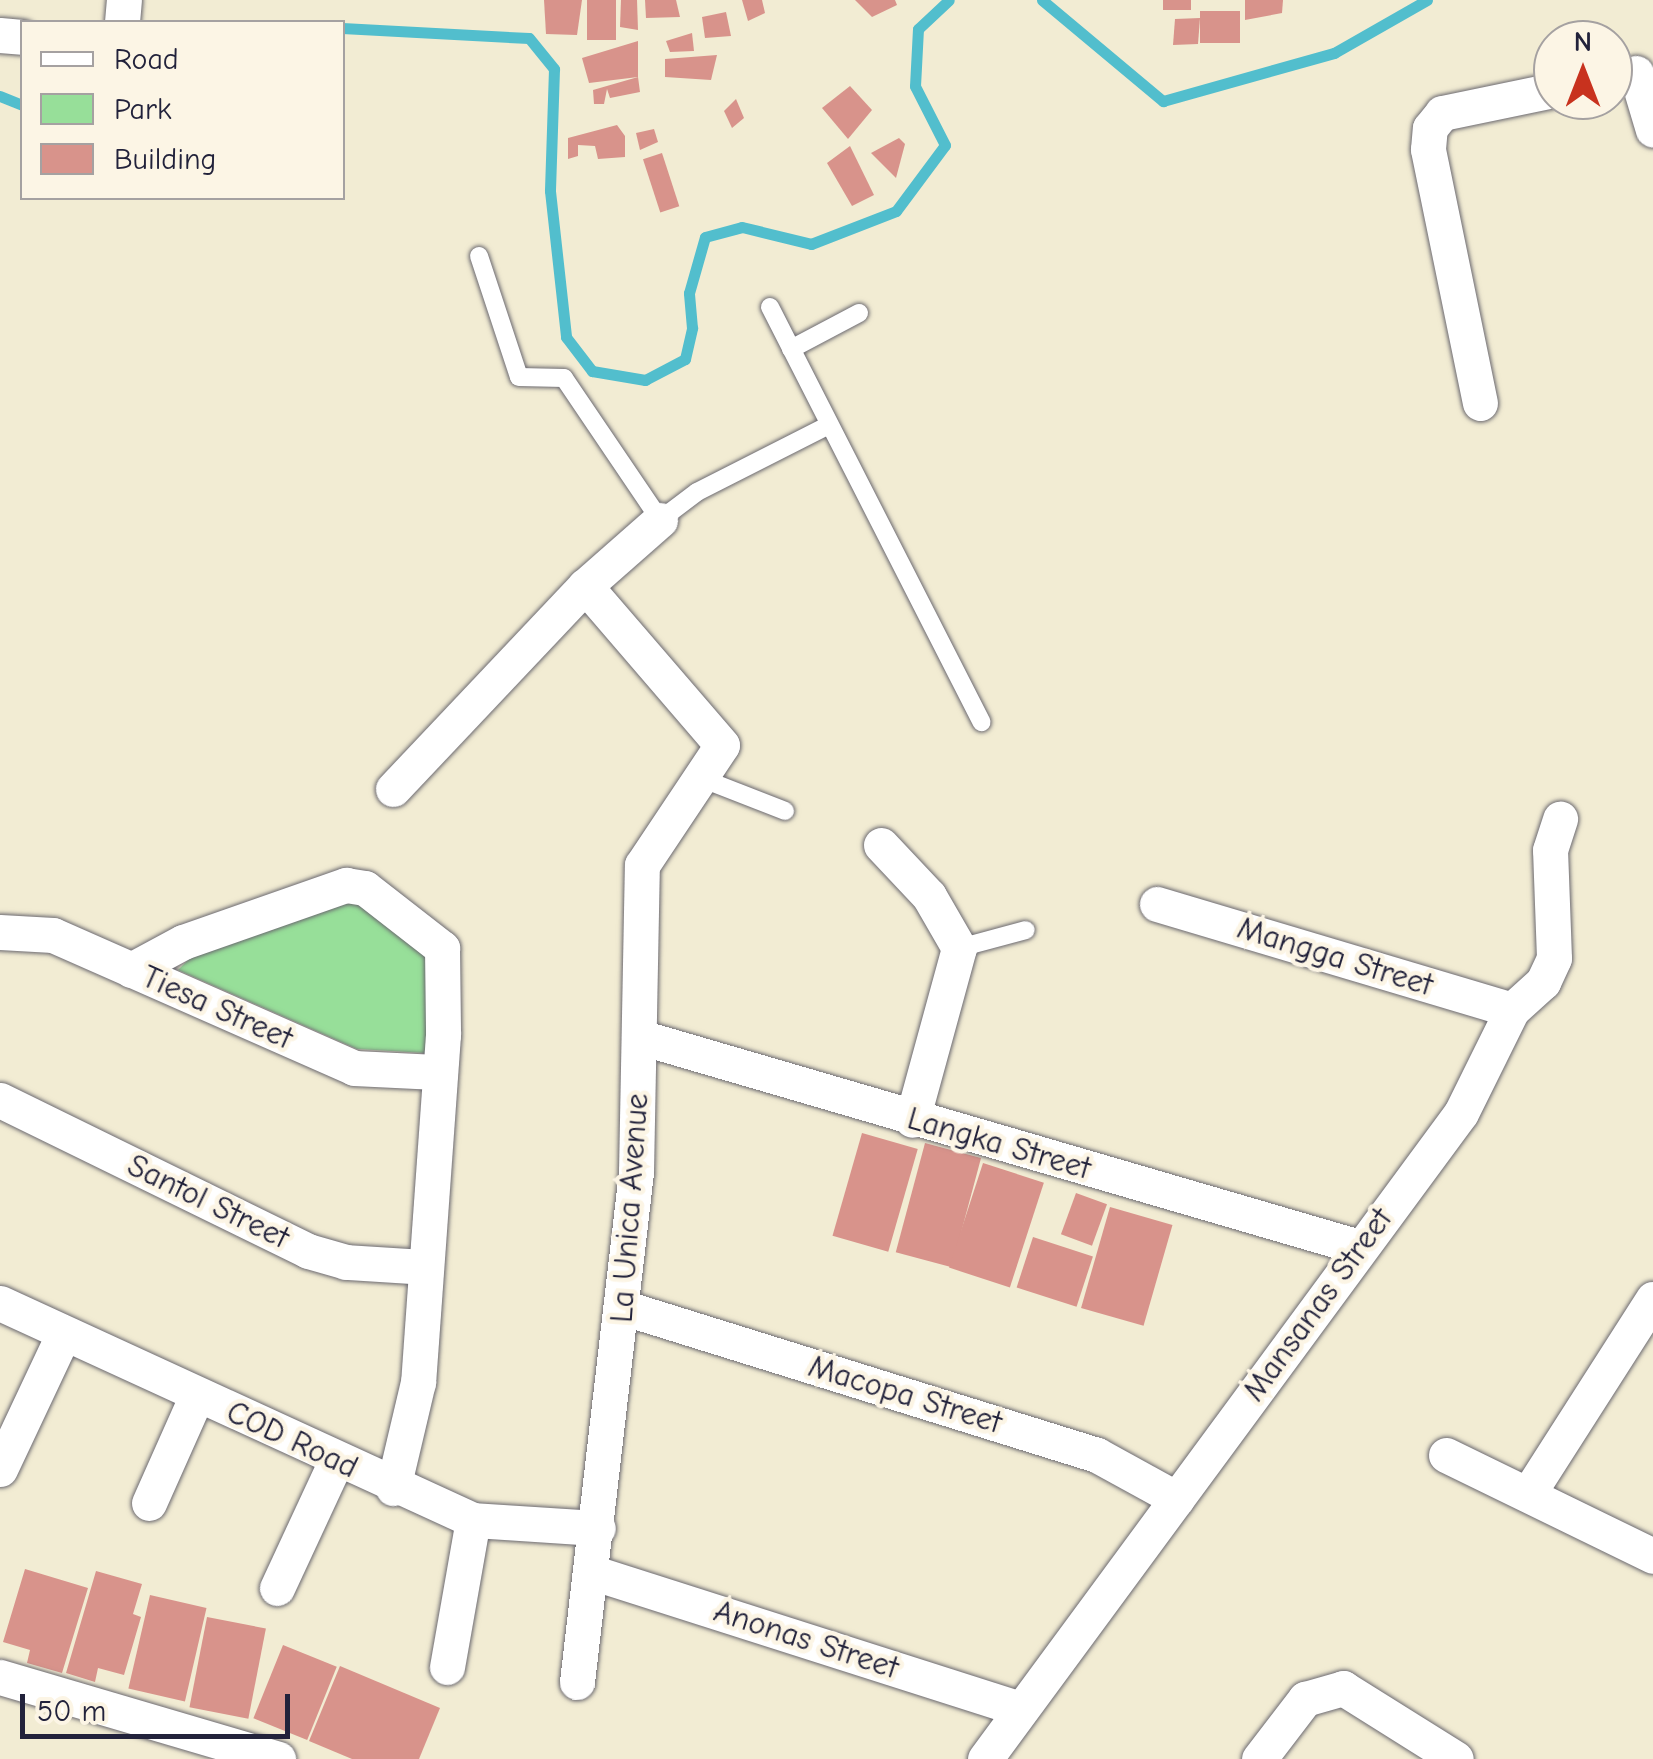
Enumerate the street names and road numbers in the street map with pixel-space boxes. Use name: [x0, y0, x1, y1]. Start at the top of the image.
street label: Mangga Street: [1233, 909, 1437, 1005]
street label: Tiesa Street: [136, 958, 298, 1058]
street label: La Unica Avenue: [603, 1092, 657, 1324]
street label: Langka Street: [903, 1100, 1095, 1188]
street label: Santol Street: [121, 1146, 295, 1258]
street label: Mansanas Street: [1235, 1201, 1401, 1409]
street label: Macopa Street: [804, 1347, 1006, 1443]
street label: COD Road: [220, 1393, 364, 1487]
street label: Anonas Street: [709, 1592, 903, 1688]

